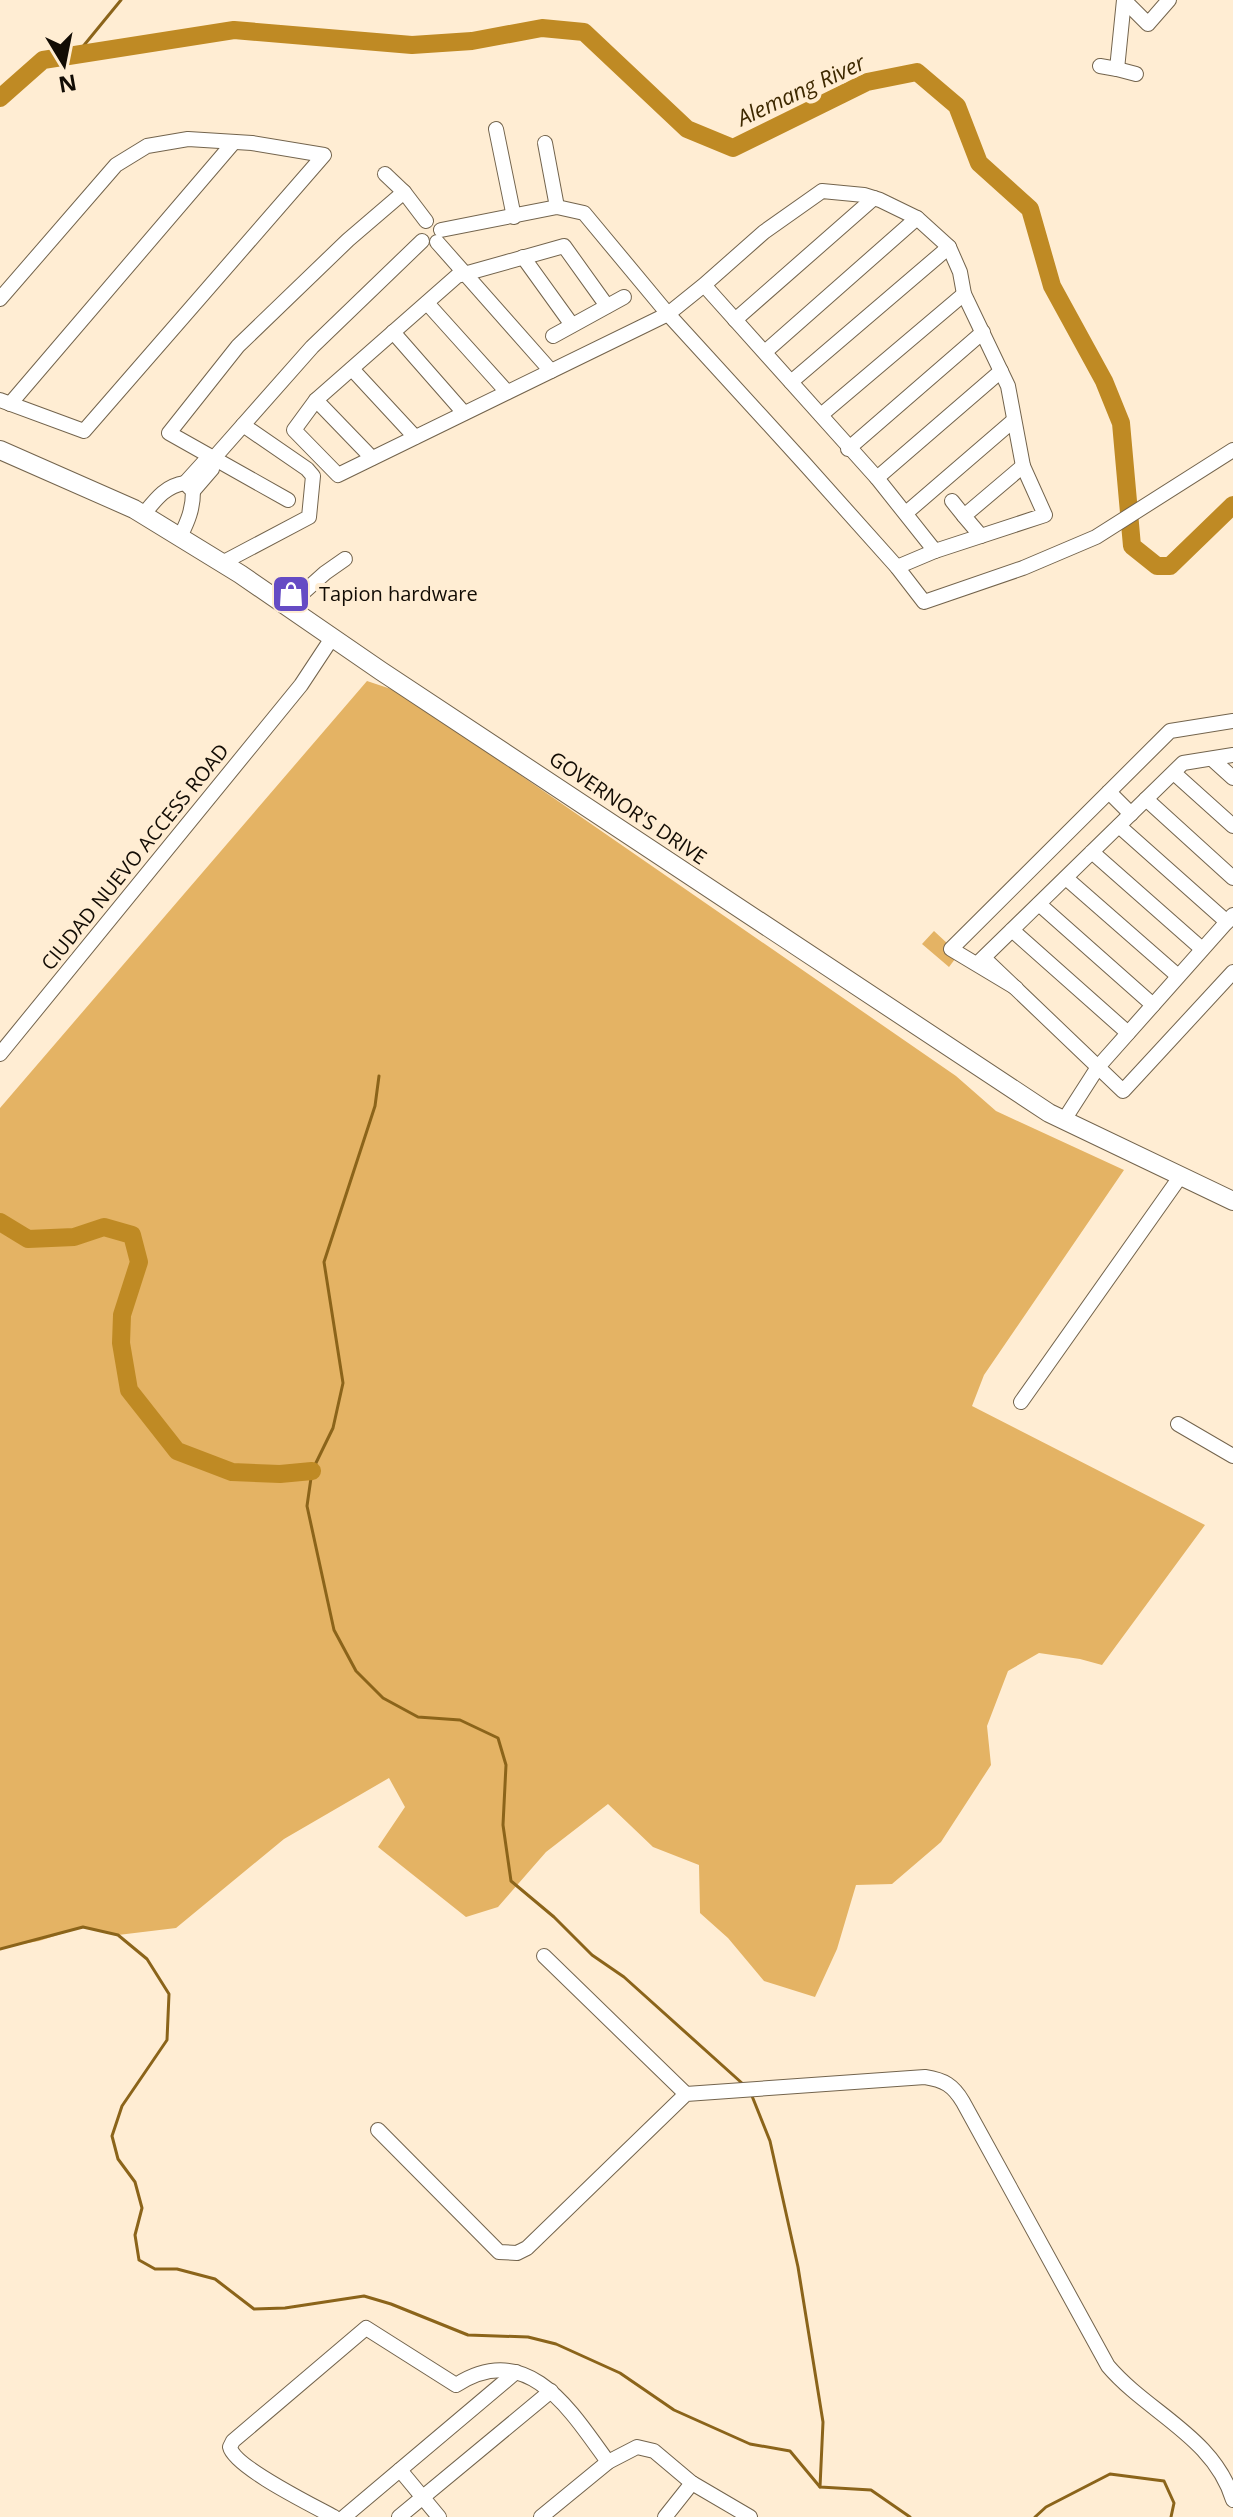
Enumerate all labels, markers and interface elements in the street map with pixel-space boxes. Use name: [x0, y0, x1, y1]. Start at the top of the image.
north arrow: [24, 24, 104, 104]
water label: Alemang River: [730, 46, 871, 133]
text: N: [56, 68, 79, 101]
shop icon: Tapion hardware: [270, 573, 312, 615]
place label: Tapion hardware: [319, 580, 478, 607]
street label: CIUDAD NUEVO ACCESS ROAD: [35, 738, 235, 976]
street label: GOVERNOR'S DRIVE: [544, 745, 712, 870]

